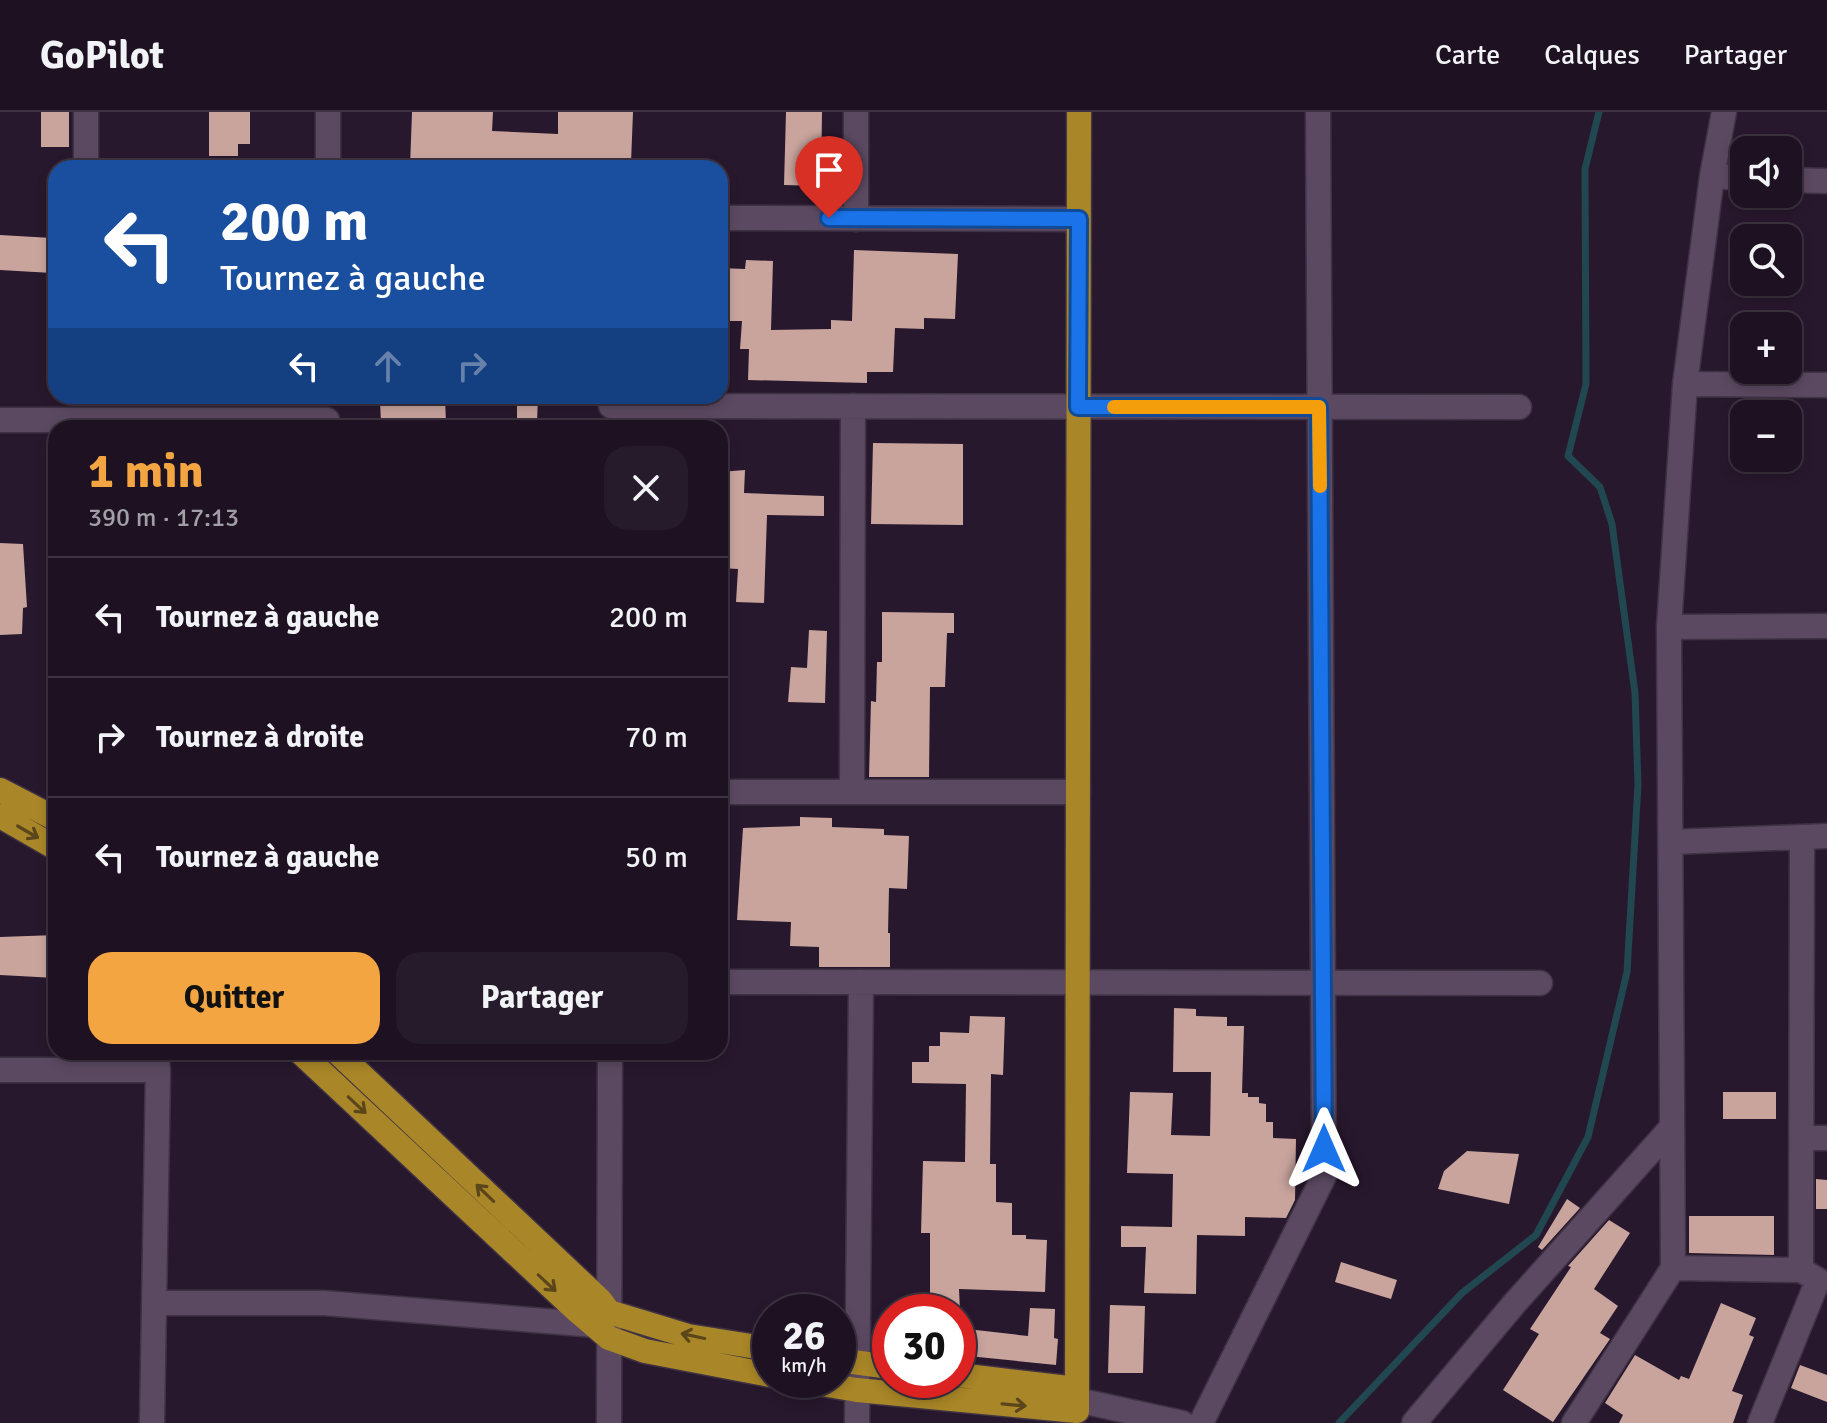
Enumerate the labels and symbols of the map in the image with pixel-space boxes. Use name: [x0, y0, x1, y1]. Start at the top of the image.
pin: [795, 136, 863, 218]
one-way arrow: [16, 824, 39, 840]
one-way arrow: [347, 1096, 367, 1115]
position arrow: [1282, 1107, 1366, 1191]
one-way arrow: [475, 1183, 495, 1202]
one-way arrow: [536, 1274, 556, 1292]
speed limit sign: 30: [872, 1294, 976, 1398]
one-way arrow: [681, 1328, 706, 1343]
one-way arrow: [1000, 1397, 1027, 1412]

